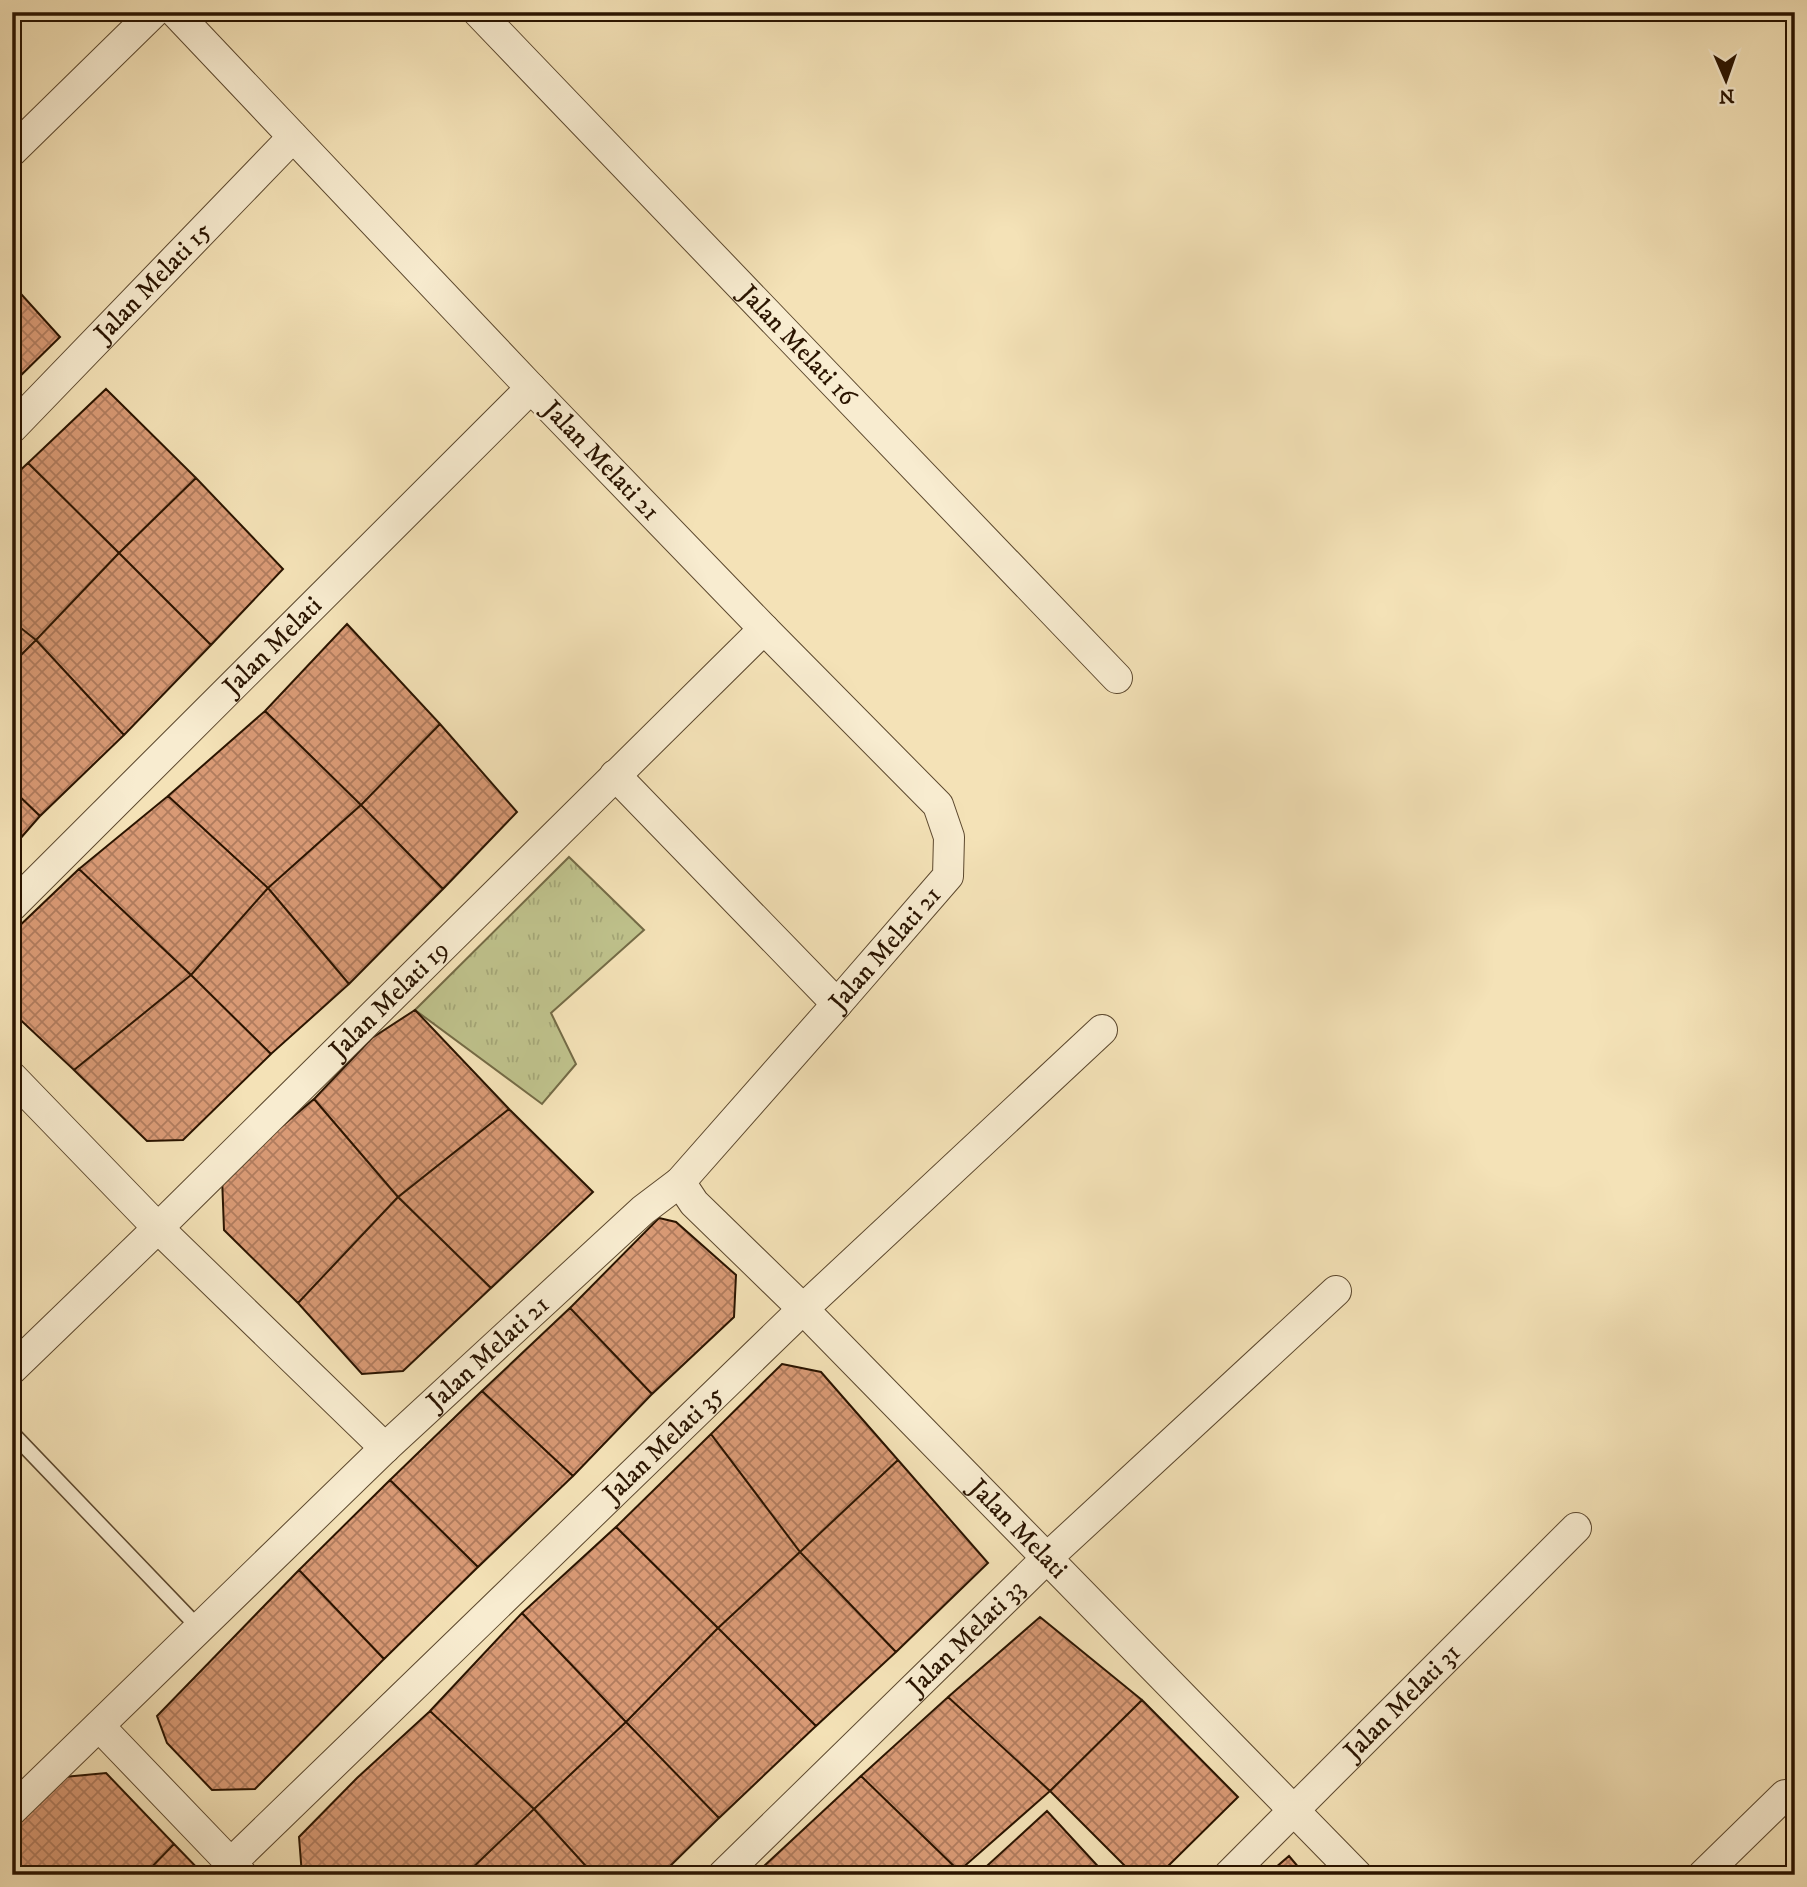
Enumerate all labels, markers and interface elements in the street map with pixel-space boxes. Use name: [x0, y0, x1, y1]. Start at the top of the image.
north arrow: [1692, 46, 1762, 116]
text: N: [1718, 84, 1735, 107]
street label: Jalan Melati 15: [86, 215, 219, 351]
street label: Jalan Melati 16: [731, 276, 865, 414]
street label: Jalan Melati 21: [534, 392, 667, 528]
street label: Jalan Melati: [214, 589, 329, 704]
street label: Jalan Melati 21: [821, 879, 948, 1019]
street label: Jalan Melati 19: [321, 933, 456, 1067]
street label: Jalan Melati 21: [418, 1288, 556, 1419]
street label: Jalan Melati 35: [595, 1378, 731, 1511]
street label: Jalan Melati: [961, 1471, 1074, 1586]
street label: Jalan Melati 33: [899, 1572, 1032, 1704]
street label: Jalan Melati 31: [1335, 1636, 1468, 1769]

